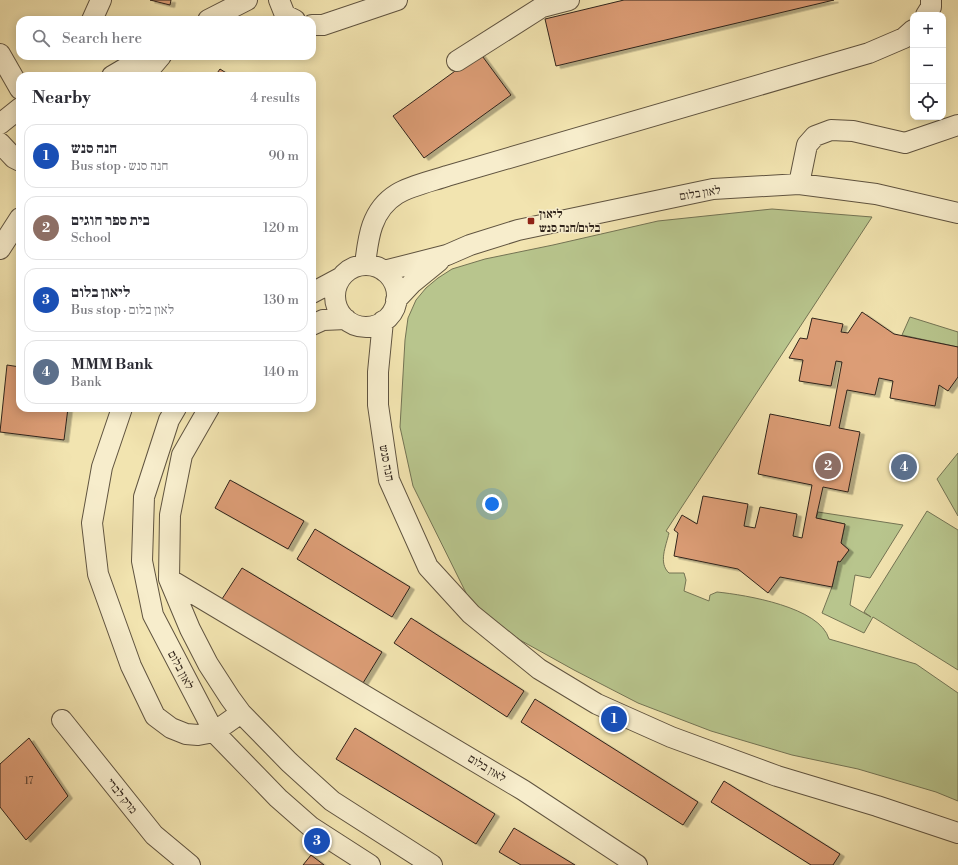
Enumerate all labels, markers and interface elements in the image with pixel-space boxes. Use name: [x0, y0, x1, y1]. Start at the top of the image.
map controls: [910, 12, 946, 120]
button: +: [910, 12, 946, 48]
search box: [16, 16, 316, 60]
icon: search: [30, 27, 52, 49]
text: Search here: [62, 29, 142, 48]
button: −: [910, 48, 946, 84]
button: locate: [910, 84, 946, 120]
text: Nearby: [32, 87, 91, 109]
text: 4 results: [250, 90, 300, 106]
text: חנה סנש: [71, 139, 117, 158]
text: 1: [43, 148, 49, 164]
text: 90 m: [268, 148, 299, 164]
text: Bus stop · חנה סנש: [71, 158, 168, 174]
street label: לאון בלום: [678, 183, 722, 204]
place label: ליאון בלום/חנה סנש: [539, 207, 601, 236]
text: בית ספר חוגים: [71, 211, 150, 230]
marker: ליאון בלום/חנה סנש: [526, 216, 536, 226]
text: 2: [42, 220, 50, 236]
text: 120 m: [263, 220, 299, 236]
text: School: [71, 230, 111, 246]
text: ליאון בלום: [71, 283, 130, 302]
text: 3: [42, 292, 50, 308]
text: 130 m: [264, 292, 299, 308]
text: Bus stop · לאון בלום: [71, 302, 174, 318]
text: MMM Bank: [71, 355, 153, 374]
text: 4: [42, 364, 50, 380]
text: 140 m: [263, 364, 299, 380]
text: Bank: [71, 374, 101, 390]
street label: חנה סנש: [376, 444, 397, 483]
pin: 2: [815, 451, 841, 481]
pin: 4: [891, 452, 917, 482]
your location: [482, 494, 502, 514]
street label: לאון בלום: [164, 648, 197, 692]
pin: 1: [601, 704, 627, 734]
street label: לאון בלום: [465, 751, 509, 786]
house number: 17: [25, 775, 33, 787]
street label: מרק לברי: [103, 776, 140, 817]
pin: 3: [304, 826, 330, 856]

